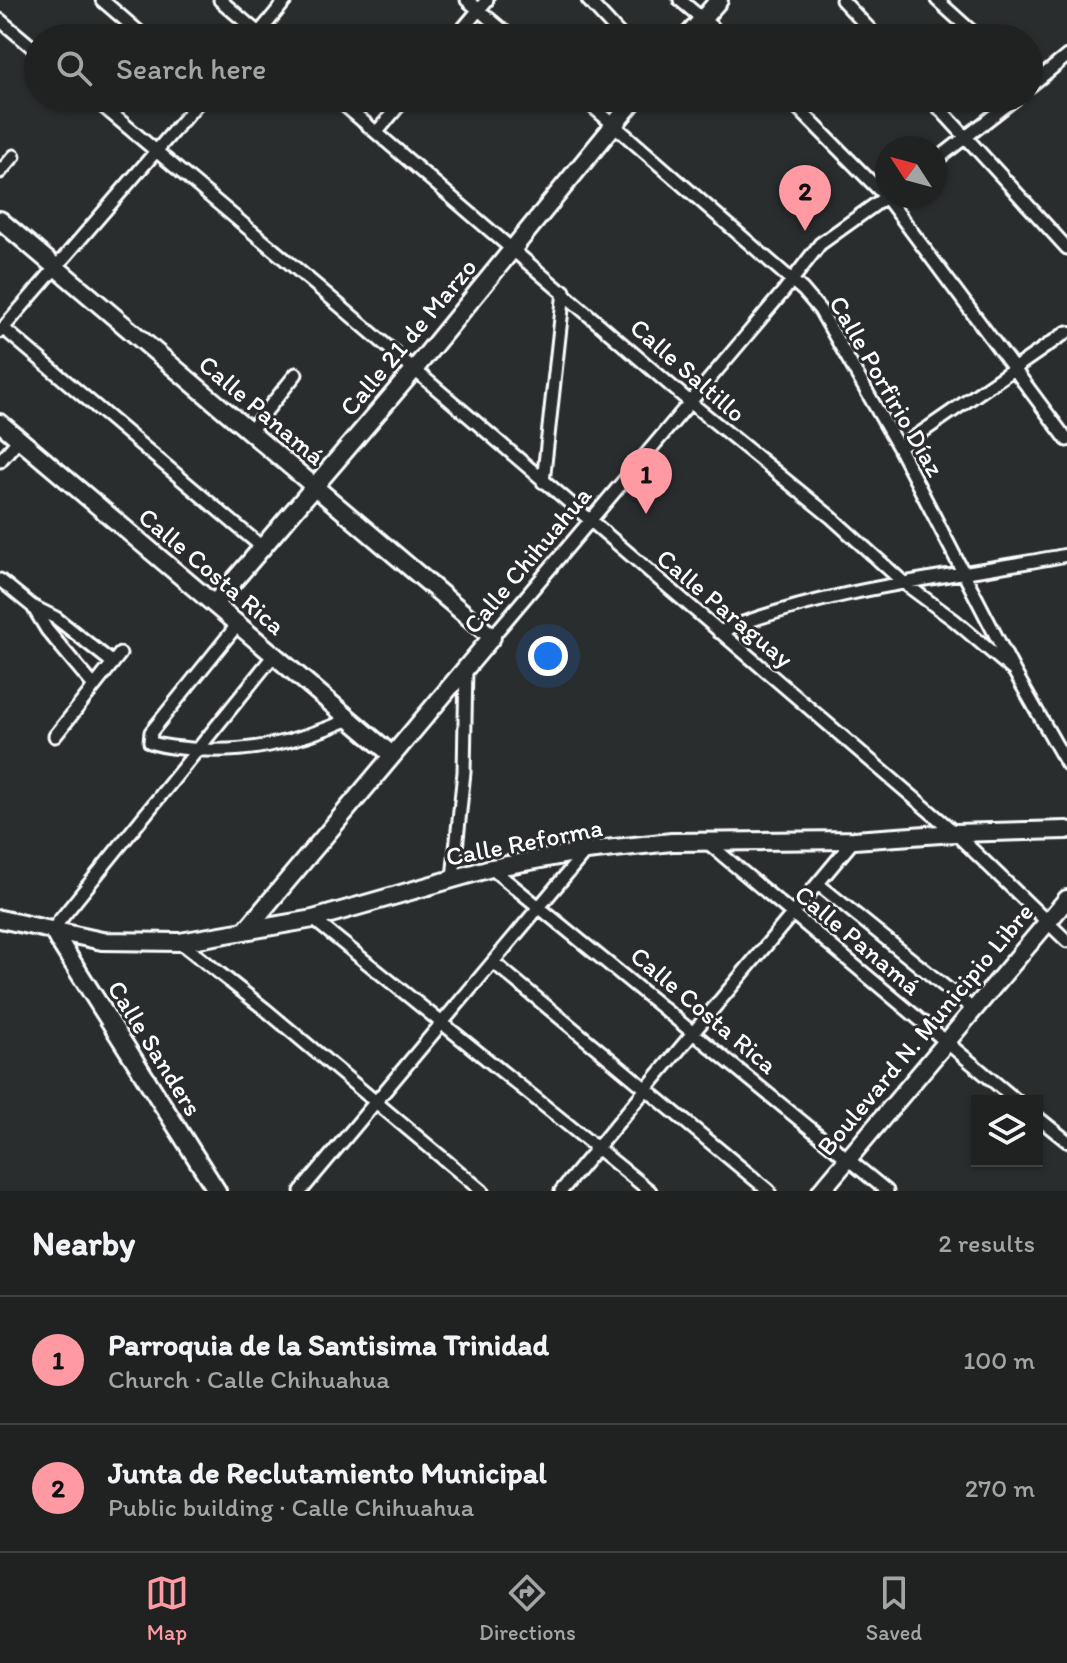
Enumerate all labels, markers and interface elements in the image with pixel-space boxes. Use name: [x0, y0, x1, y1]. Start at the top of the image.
search box: [24, 24, 1043, 112]
icon: search: [52, 46, 96, 90]
text: Search here: [116, 50, 266, 87]
north arrow: [875, 136, 947, 208]
pin: 2: [779, 165, 831, 231]
street label: Calle 21 de Marzo: [333, 251, 483, 423]
street label: Calle Porfirio Díaz: [822, 290, 952, 482]
street label: Calle Saltillo: [624, 311, 752, 429]
street label: Calle Panamá: [192, 348, 332, 472]
pin: 1: [620, 448, 672, 514]
street label: Calle Chihuahua: [456, 479, 598, 640]
street label: Calle Costa Rica: [132, 500, 292, 642]
street label: Calle Paraguay: [650, 542, 800, 674]
your location: [528, 636, 568, 676]
street label: Calle Reforma: [443, 811, 605, 873]
street label: Calle Panamá: [788, 878, 928, 1002]
street label: Boulevard N. Municipio Libre: [810, 896, 1040, 1162]
street label: Calle Costa Rica: [624, 939, 784, 1081]
street label: Calle Sanders: [101, 974, 209, 1122]
map controls: [971, 1095, 1043, 1167]
button: layers: [971, 1095, 1043, 1167]
text: Nearby: [32, 1223, 135, 1264]
text: 2 results: [938, 1227, 1035, 1259]
text: Parroquia de la Santisima Trinidad: [108, 1326, 549, 1363]
text: 1: [52, 1344, 64, 1376]
text: 100 m: [963, 1344, 1035, 1376]
text: Church · Calle Chihuahua: [108, 1363, 390, 1395]
text: Junta de Reclutamiento Municipal: [108, 1454, 547, 1491]
text: 2: [51, 1472, 65, 1504]
text: 270 m: [965, 1472, 1035, 1504]
text: Public building · Calle Chihuahua: [108, 1491, 474, 1523]
tab: Map: [145, 1571, 189, 1646]
tab: Directions: [479, 1571, 576, 1646]
tab: Saved: [866, 1571, 922, 1646]

